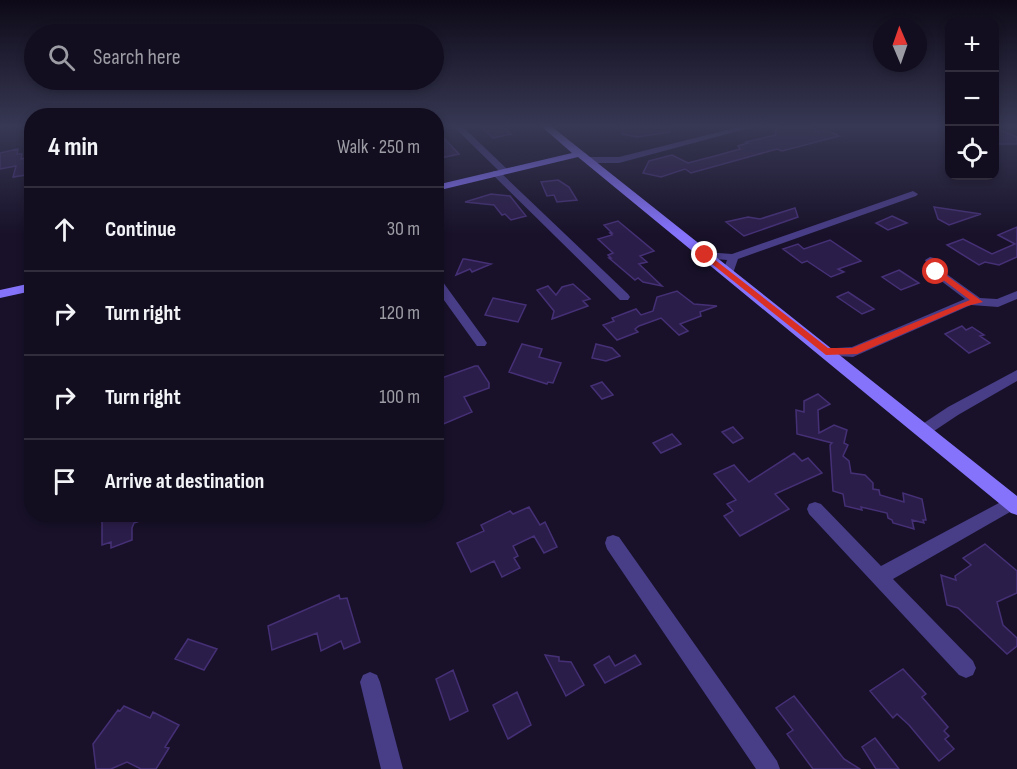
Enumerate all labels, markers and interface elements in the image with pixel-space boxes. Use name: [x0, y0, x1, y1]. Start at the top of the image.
north arrow: [873, 18, 927, 72]
map controls: [945, 18, 999, 180]
button: +: [945, 18, 999, 72]
search box: [24, 24, 444, 90]
icon: search: [45, 41, 78, 74]
text: Search here: [93, 44, 180, 71]
button: −: [945, 72, 999, 126]
button: locate: [945, 126, 999, 180]
text: 4 min: [48, 132, 98, 163]
text: Walk · 250 m: [337, 135, 420, 159]
icon: ahead: [48, 213, 81, 246]
text: Continue: [105, 216, 176, 243]
text: 30 m: [387, 217, 420, 241]
route end: [691, 241, 717, 267]
route start: [922, 258, 948, 284]
icon: right: [48, 297, 81, 330]
text: Turn right: [105, 300, 181, 327]
text: 120 m: [380, 301, 420, 325]
icon: right: [48, 381, 81, 414]
text: Turn right: [105, 384, 181, 411]
text: 100 m: [379, 385, 420, 409]
icon: arrive: [48, 465, 81, 498]
text: Arrive at destination: [105, 468, 264, 495]

